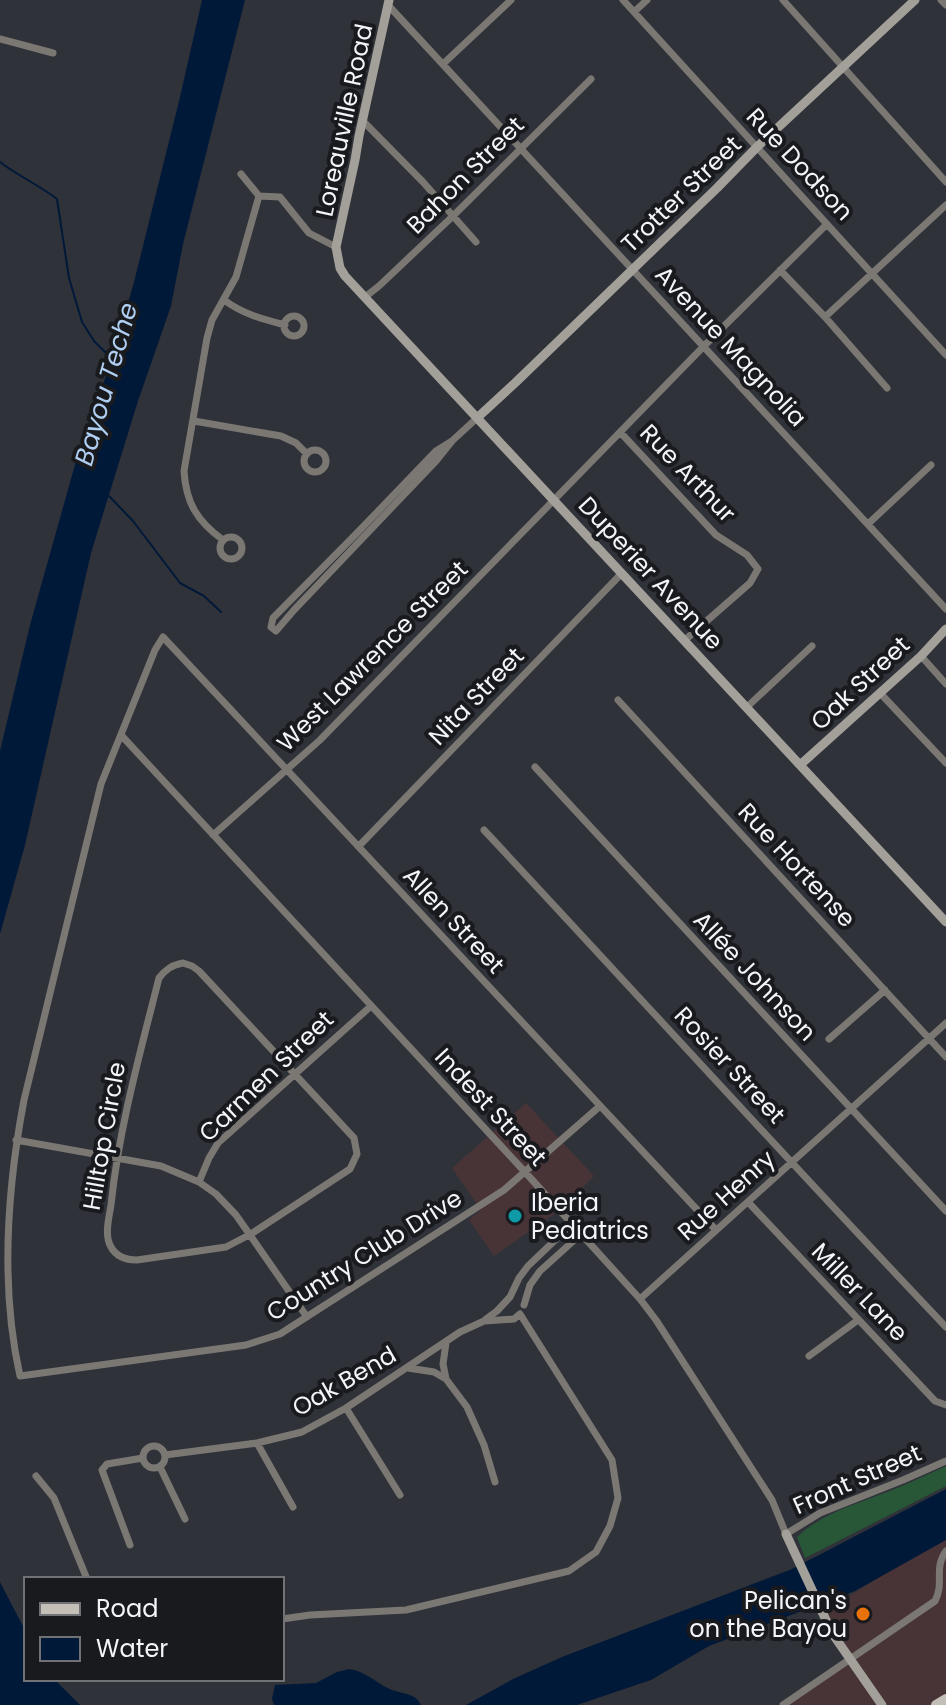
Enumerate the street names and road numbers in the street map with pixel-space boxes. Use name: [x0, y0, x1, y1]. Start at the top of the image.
street label: Loreauville Road: [307, 21, 381, 219]
street label: Rue Dodson: [739, 100, 861, 228]
street label: Bahon Street: [399, 109, 531, 241]
street label: Trotter Street: [614, 128, 748, 260]
street label: Avenue Magnolia: [648, 259, 814, 433]
street label: Rue Arthur: [633, 417, 743, 529]
street label: Duperier Avenue: [571, 489, 731, 657]
street label: West Lawrence Street: [269, 553, 475, 759]
street label: Oak Street: [803, 629, 917, 737]
street label: Nita Street: [421, 640, 531, 752]
street label: Rue Hortense: [731, 796, 863, 934]
street label: Allen Street: [396, 859, 512, 981]
street label: Allée Johnson: [686, 904, 824, 1048]
street label: Rosier Street: [667, 999, 793, 1131]
street label: Carmen Street: [191, 1003, 341, 1149]
street label: Indest Street: [428, 1041, 554, 1173]
street label: Hilltop Circle: [75, 1059, 133, 1213]
street label: Rue Henry: [670, 1142, 782, 1248]
street label: Country Club Drive: [260, 1181, 468, 1329]
street label: Miller Lane: [805, 1235, 915, 1349]
street label: Oak Bend: [286, 1338, 402, 1424]
street label: Front Street: [788, 1436, 926, 1522]

